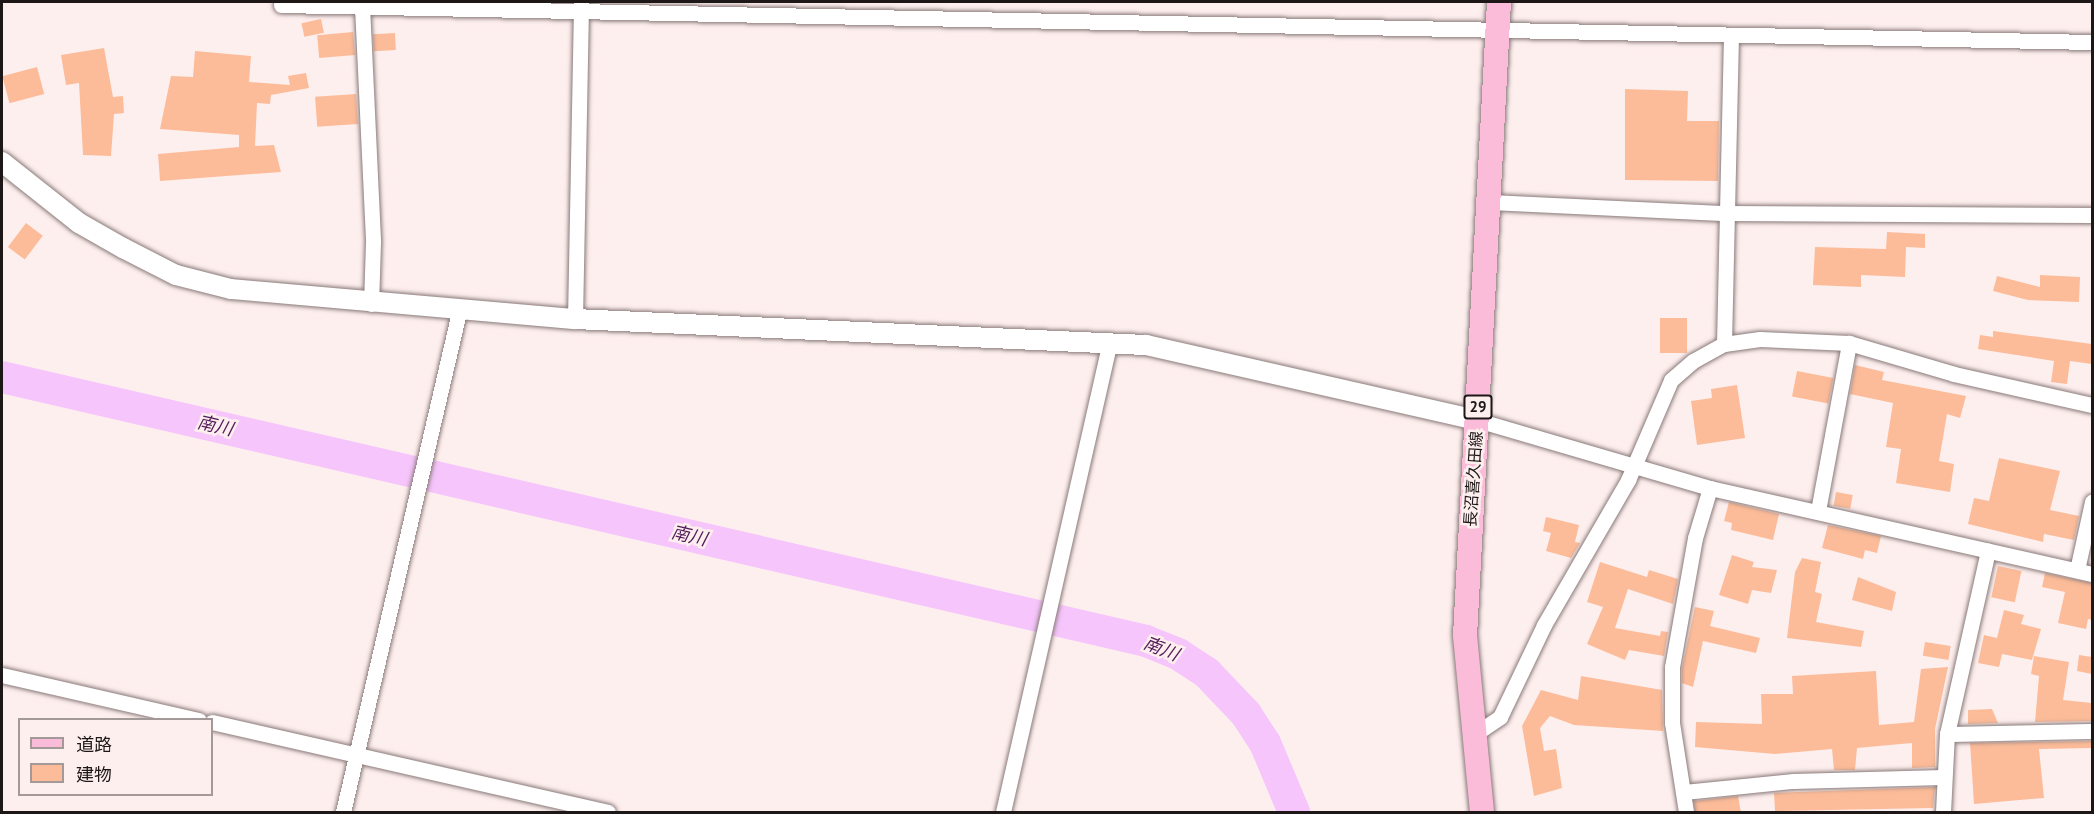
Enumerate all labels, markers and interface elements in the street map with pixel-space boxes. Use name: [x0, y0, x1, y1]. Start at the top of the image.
road number: 29: [1463, 395, 1493, 419]
water label: 南川: [195, 411, 235, 441]
street label: 長沼喜久田線: [1460, 430, 1486, 528]
water label: 南川: [669, 521, 709, 551]
water label: 南川: [1140, 632, 1182, 666]
legend: [18, 718, 213, 796]
text: 道路: [76, 733, 112, 756]
text: 建物: [76, 763, 112, 786]

